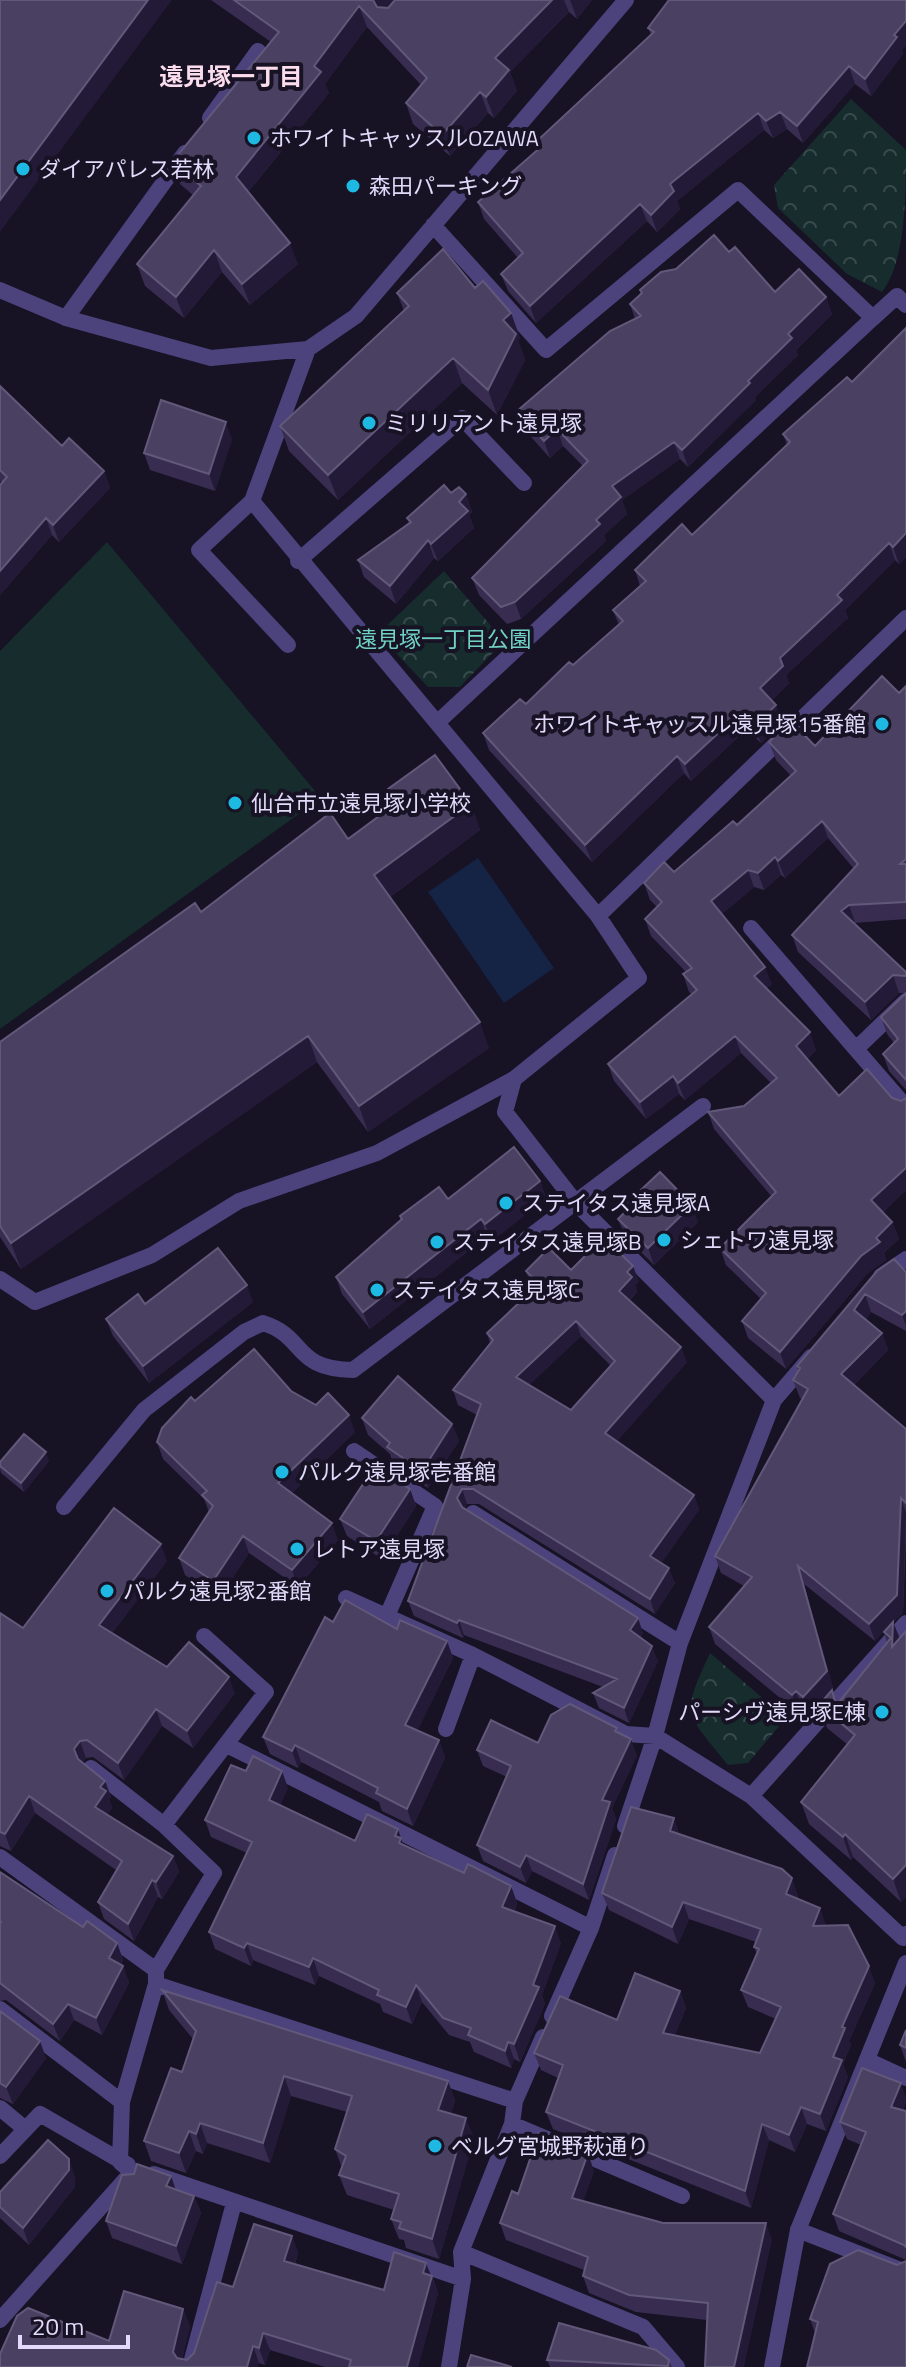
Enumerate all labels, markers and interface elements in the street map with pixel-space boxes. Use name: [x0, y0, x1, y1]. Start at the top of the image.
district label: 遠見塚一丁目: [159, 58, 303, 94]
place label: ホワイトキャッスルOZAWA: [270, 121, 539, 155]
marker: ホワイトキャッスルOZAWA: [245, 129, 263, 147]
place label: ダイアパレス若林: [39, 152, 215, 186]
marker: ダイアパレス若林: [14, 160, 32, 178]
place label: 森田パーキング: [369, 169, 522, 203]
marker: 森田パーキング: [344, 177, 362, 195]
place label: ミリリアント遠見塚: [385, 406, 582, 440]
marker: ミリリアント遠見塚: [360, 414, 378, 432]
park label: 遠見塚一丁目公園: [355, 622, 531, 656]
place label: ホワイトキャッスル遠見塚15番館: [533, 707, 866, 741]
marker: ホワイトキャッスル遠見塚15番館: [873, 715, 891, 733]
place label: 仙台市立遠見塚小学校: [251, 786, 471, 820]
marker: 仙台市立遠見塚小学校: [226, 794, 244, 812]
place label: ステイタス遠見塚A: [522, 1186, 710, 1220]
marker: ステイタス遠見塚A: [497, 1194, 515, 1212]
place label: シェトワ遠見塚: [680, 1223, 834, 1257]
place label: ステイタス遠見塚B: [453, 1225, 642, 1259]
marker: シェトワ遠見塚: [655, 1231, 673, 1249]
marker: ステイタス遠見塚B: [428, 1233, 446, 1251]
place label: ステイタス遠見塚C: [393, 1273, 580, 1307]
marker: ステイタス遠見塚C: [368, 1281, 386, 1299]
place label: パルク遠見塚壱番館: [298, 1455, 496, 1489]
marker: パルク遠見塚壱番館: [273, 1463, 291, 1481]
place label: レトア遠見塚: [313, 1532, 445, 1566]
marker: レトア遠見塚: [288, 1540, 306, 1558]
place label: パルク遠見塚2番館: [123, 1574, 311, 1608]
marker: パルク遠見塚2番館: [98, 1582, 116, 1600]
place label: パーシヴ遠見塚E棟: [678, 1695, 866, 1729]
marker: パーシヴ遠見塚E棟: [873, 1703, 891, 1721]
place label: ベルグ宮城野萩通り: [451, 2129, 649, 2163]
marker: ベルグ宮城野萩通り: [426, 2137, 444, 2155]
scale bar: [20, 2299, 128, 2349]
text: 20 m: [32, 2308, 84, 2344]

